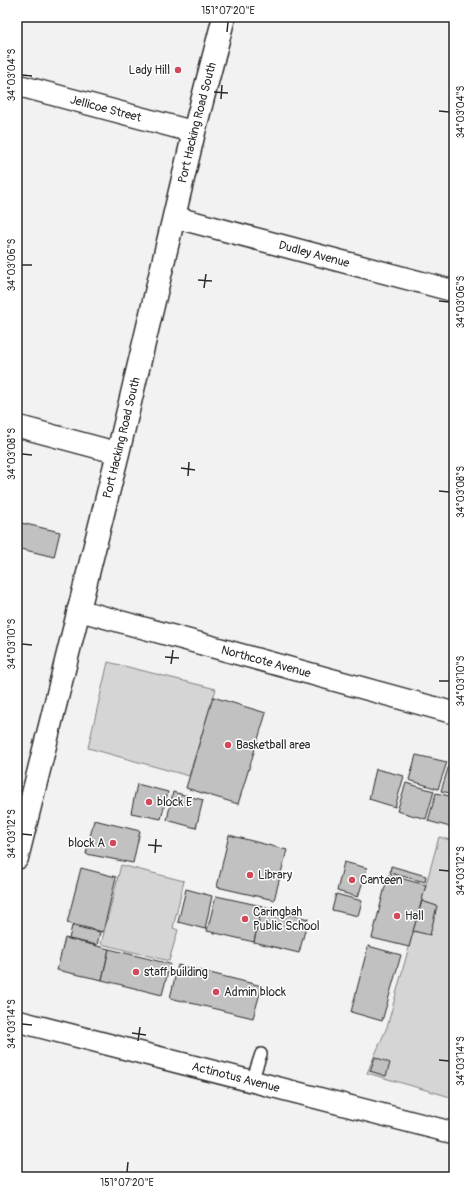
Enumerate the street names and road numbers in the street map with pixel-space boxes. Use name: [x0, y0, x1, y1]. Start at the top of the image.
street label: Port Hacking Road South: [175, 60, 219, 185]
street label: Jellicoe Street: [69, 92, 143, 125]
street label: Dudley Avenue: [277, 238, 351, 271]
street label: Port Hacking Road South: [99, 375, 143, 500]
street label: Northcote Avenue: [220, 642, 313, 681]
street label: Actinotus Avenue: [190, 1059, 281, 1096]

